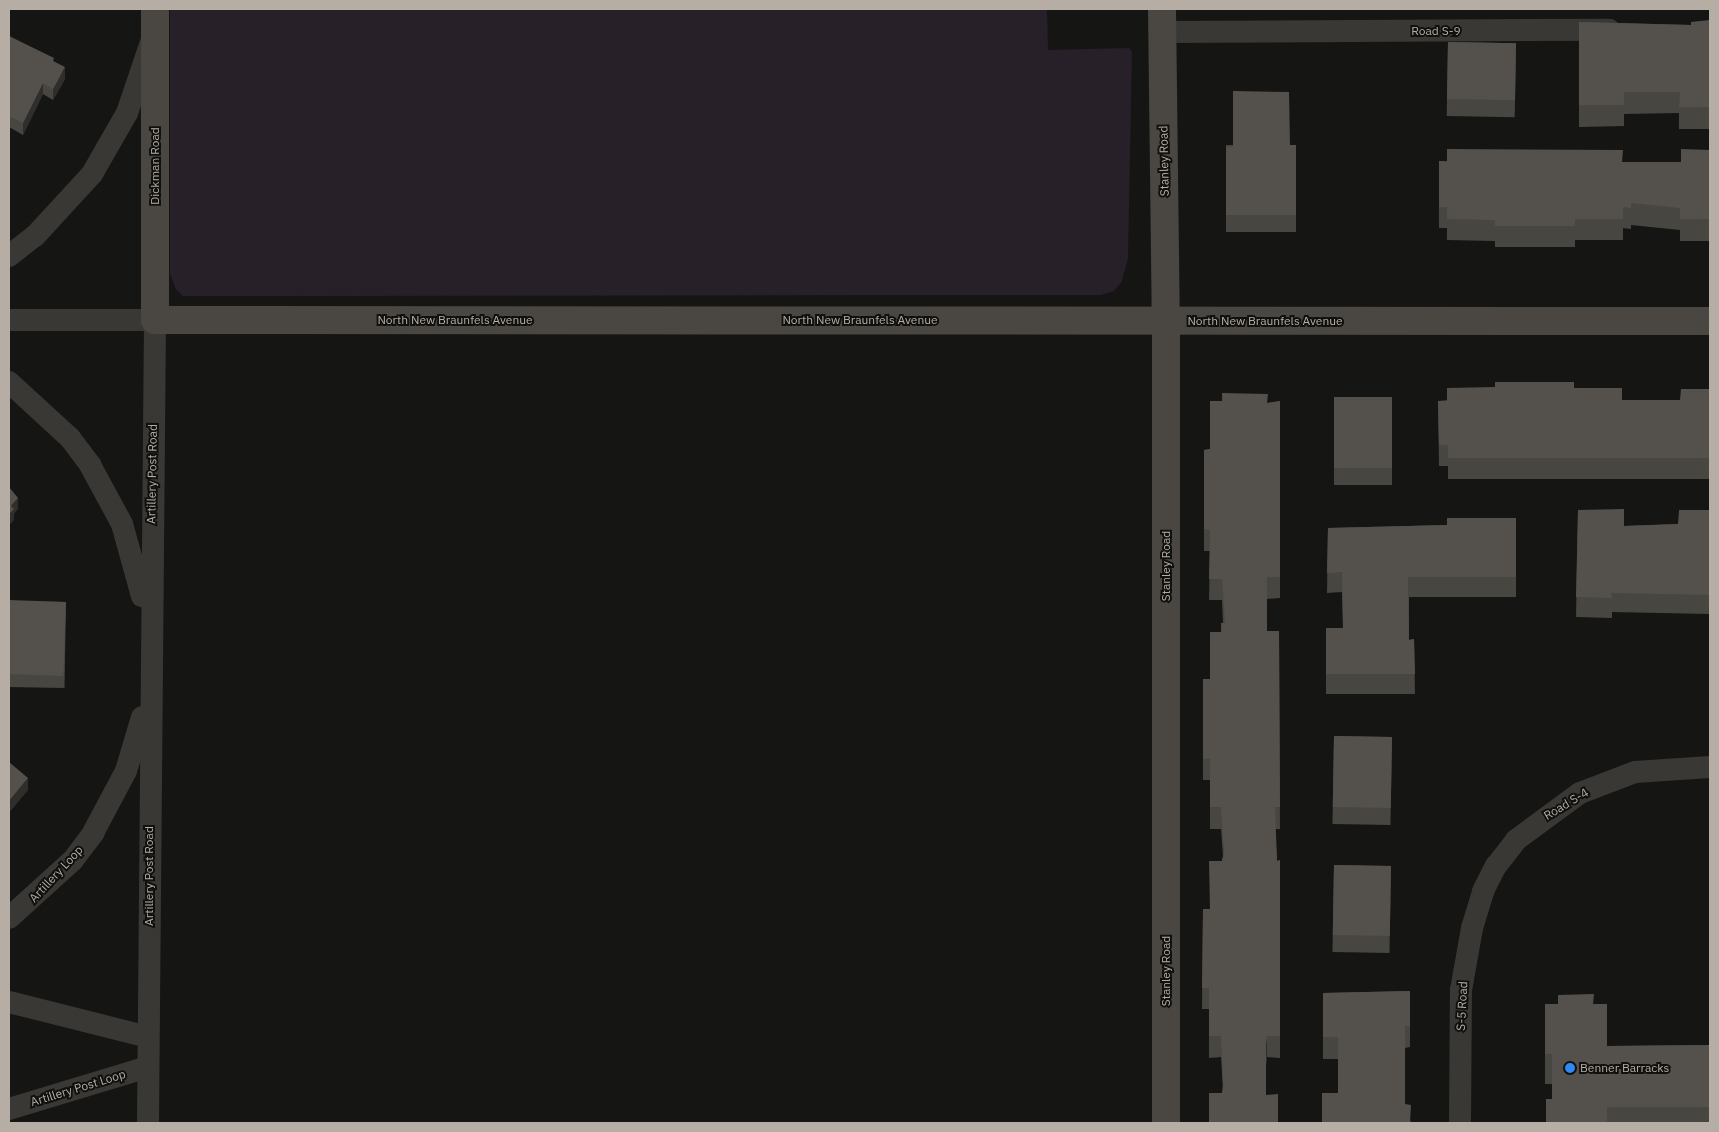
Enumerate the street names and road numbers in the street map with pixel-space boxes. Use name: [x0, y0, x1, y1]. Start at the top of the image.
street label: Road S-9: [1411, 24, 1461, 38]
street label: Stanley Road: [1156, 126, 1172, 196]
street label: Dickman Road: [148, 127, 162, 205]
street label: North New Braunfels Avenue: [377, 313, 533, 327]
street label: North New Braunfels Avenue: [782, 313, 938, 327]
street label: North New Braunfels Avenue: [1187, 314, 1343, 328]
street label: Artillery Post Road: [144, 424, 160, 524]
street label: Stanley Road: [1159, 531, 1173, 601]
street label: Road S-4: [1541, 785, 1591, 823]
street label: Artillery Post Road: [142, 826, 156, 926]
street label: Artillery Loop: [26, 843, 86, 905]
street label: Stanley Road: [1159, 936, 1173, 1006]
street label: S-5 Road: [1454, 981, 1470, 1031]
street label: Artillery Post Loop: [29, 1067, 127, 1109]

